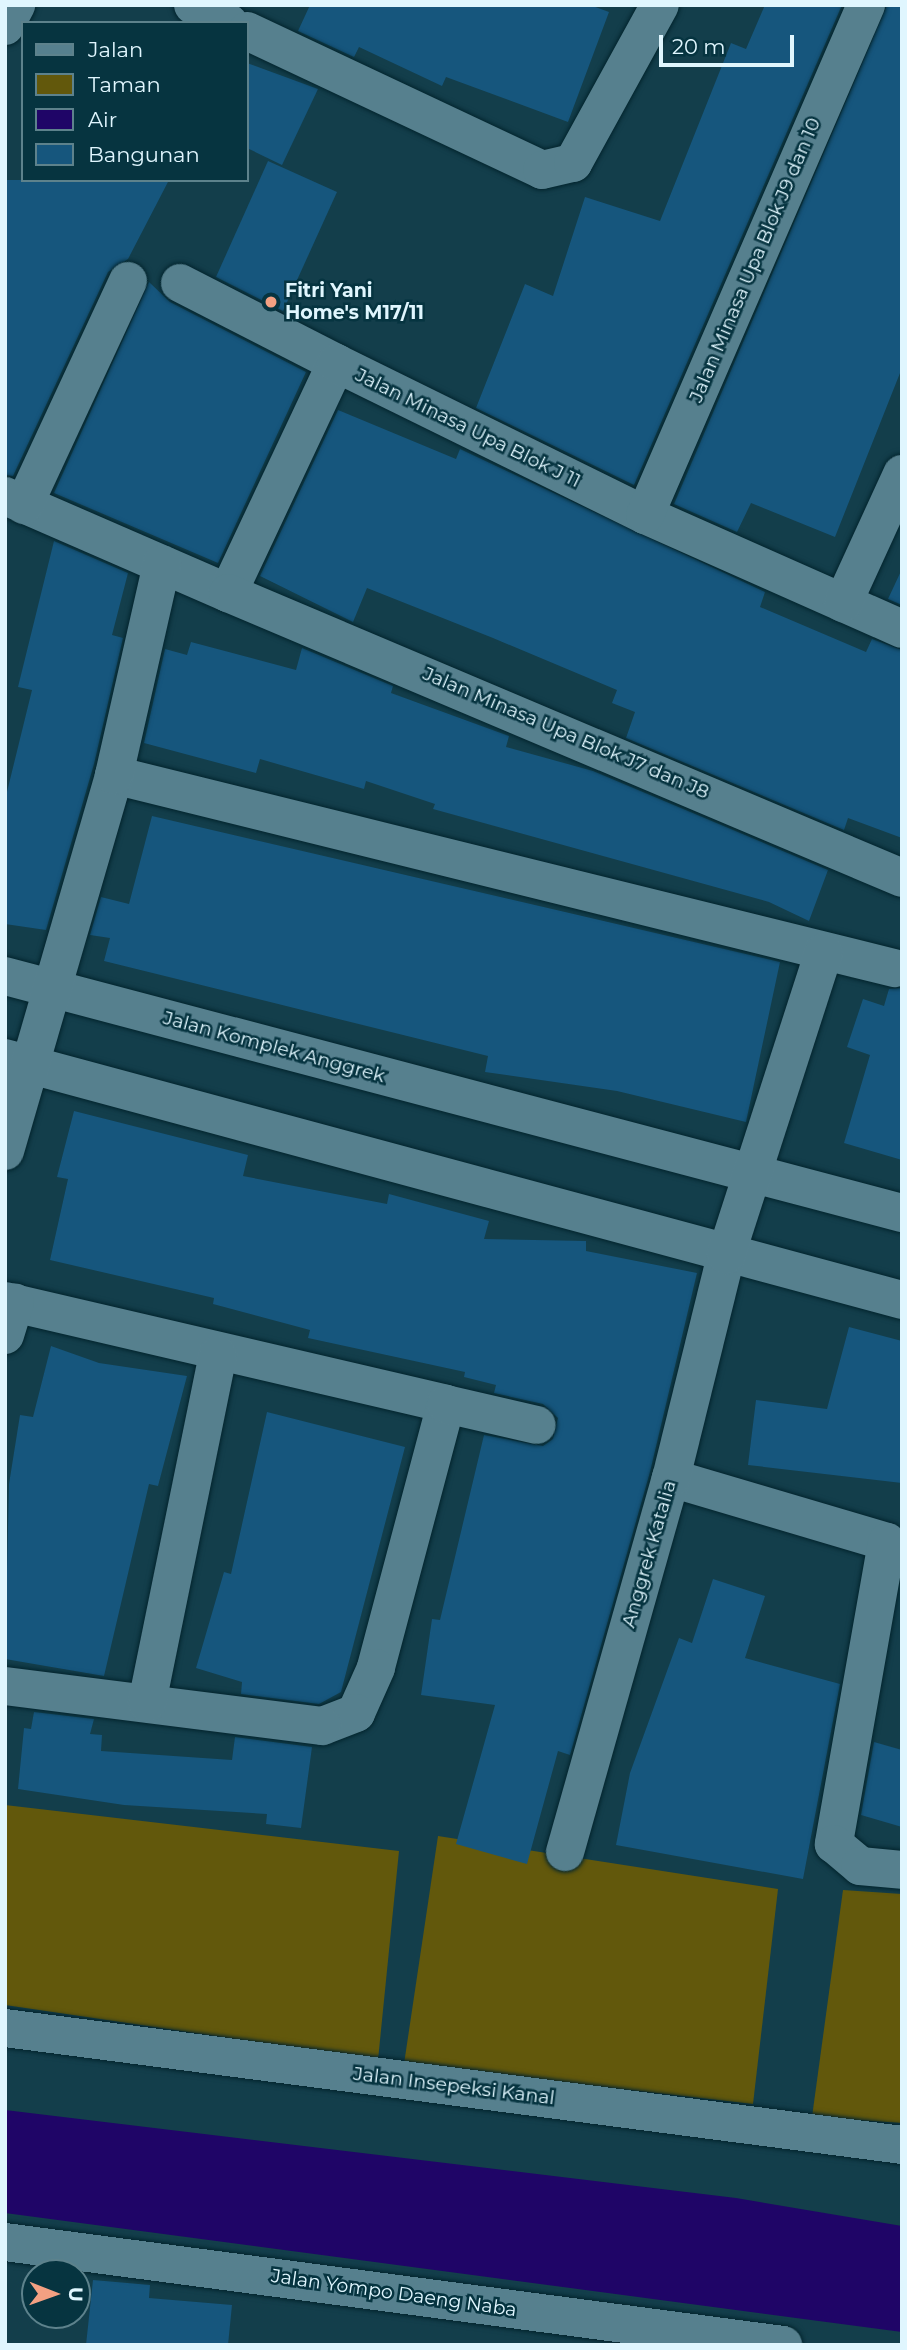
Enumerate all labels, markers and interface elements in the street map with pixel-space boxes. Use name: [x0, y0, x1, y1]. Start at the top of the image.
legend: [21, 21, 248, 182]
scale bar: [662, 21, 797, 65]
text: 20 m: [672, 34, 726, 59]
text: Jalan: [88, 37, 143, 62]
text: Taman: [88, 72, 161, 97]
text: Air: [88, 107, 117, 132]
street label: Jalan Minasa Upa Blok J9 dan 10: [685, 114, 825, 406]
text: Bangunan: [88, 142, 200, 167]
place label: Fitri Yani Home's M17/11: [285, 280, 424, 324]
marker: Fitri Yani Home's M17/11: [263, 294, 279, 310]
street label: Jalan Minasa Upa Blok J 11: [352, 363, 584, 493]
street label: Jalan Minasa Upa Blok J7 dan J8: [419, 662, 713, 804]
street label: Jalan Komplek Anggrek: [161, 1006, 387, 1088]
street label: Anggrek Katalia: [617, 1478, 681, 1630]
street label: Jalan Insepeksi Kanal: [352, 2062, 556, 2110]
north arrow: [21, 2259, 91, 2329]
street label: Jalan Yompo Daeng Naba: [270, 2264, 518, 2322]
text: U: [64, 2287, 87, 2302]

